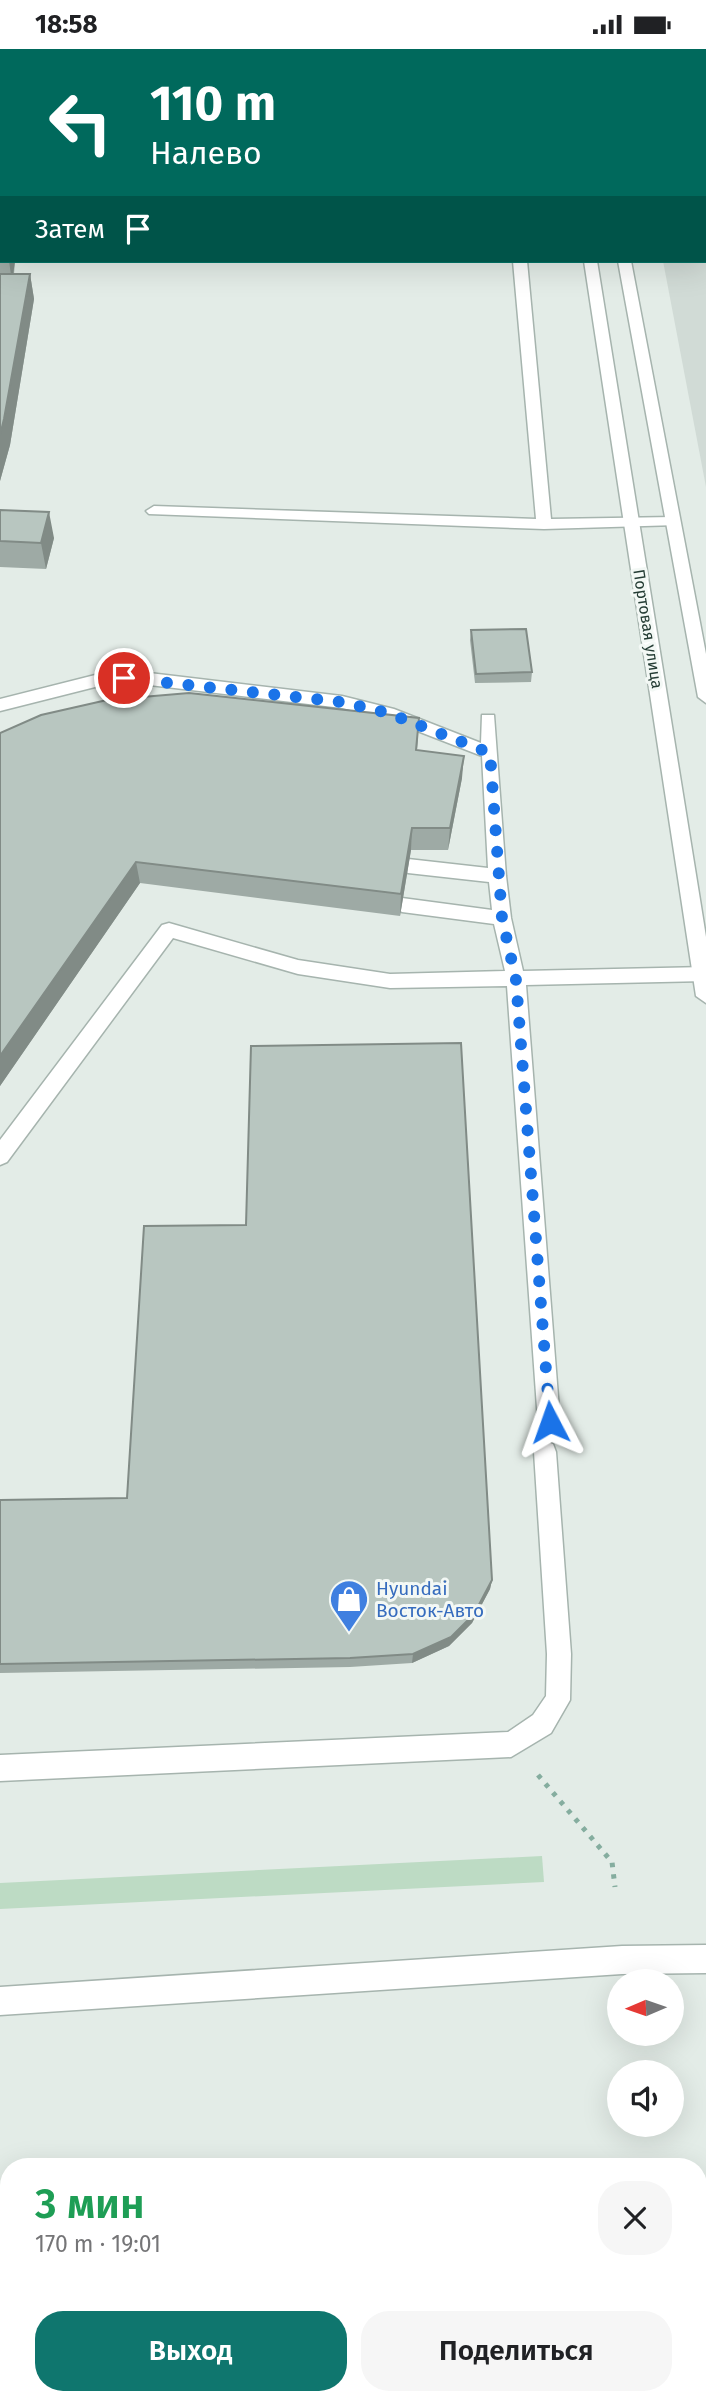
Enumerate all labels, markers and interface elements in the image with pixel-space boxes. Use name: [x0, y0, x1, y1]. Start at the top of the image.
text: 18:58: [35, 9, 98, 40]
text: 110 m: [150, 74, 276, 133]
icon: left: [35, 77, 126, 168]
text: Налево: [150, 134, 262, 172]
icon: arrive: [119, 210, 157, 248]
text: Затем: [35, 214, 105, 245]
street label: Портовая улица: [629, 568, 667, 690]
pin: [94, 648, 154, 708]
icon: arrive: [105, 659, 143, 697]
position arrow: [513, 1385, 587, 1459]
place label: Hyundai Восток-Авто: [376, 1577, 484, 1622]
shop icon: Hyundai Восток-Авто: [328, 1578, 370, 1633]
north arrow: [607, 1969, 684, 2046]
map controls: [607, 1969, 684, 2137]
button: sound: [607, 2060, 684, 2137]
text: 3 мин: [35, 2179, 145, 2229]
button: close: [598, 2181, 672, 2255]
text: 170 m · 19:01: [35, 2230, 161, 2258]
button: Выход: [35, 2311, 347, 2391]
button: Поделиться: [361, 2311, 672, 2391]

